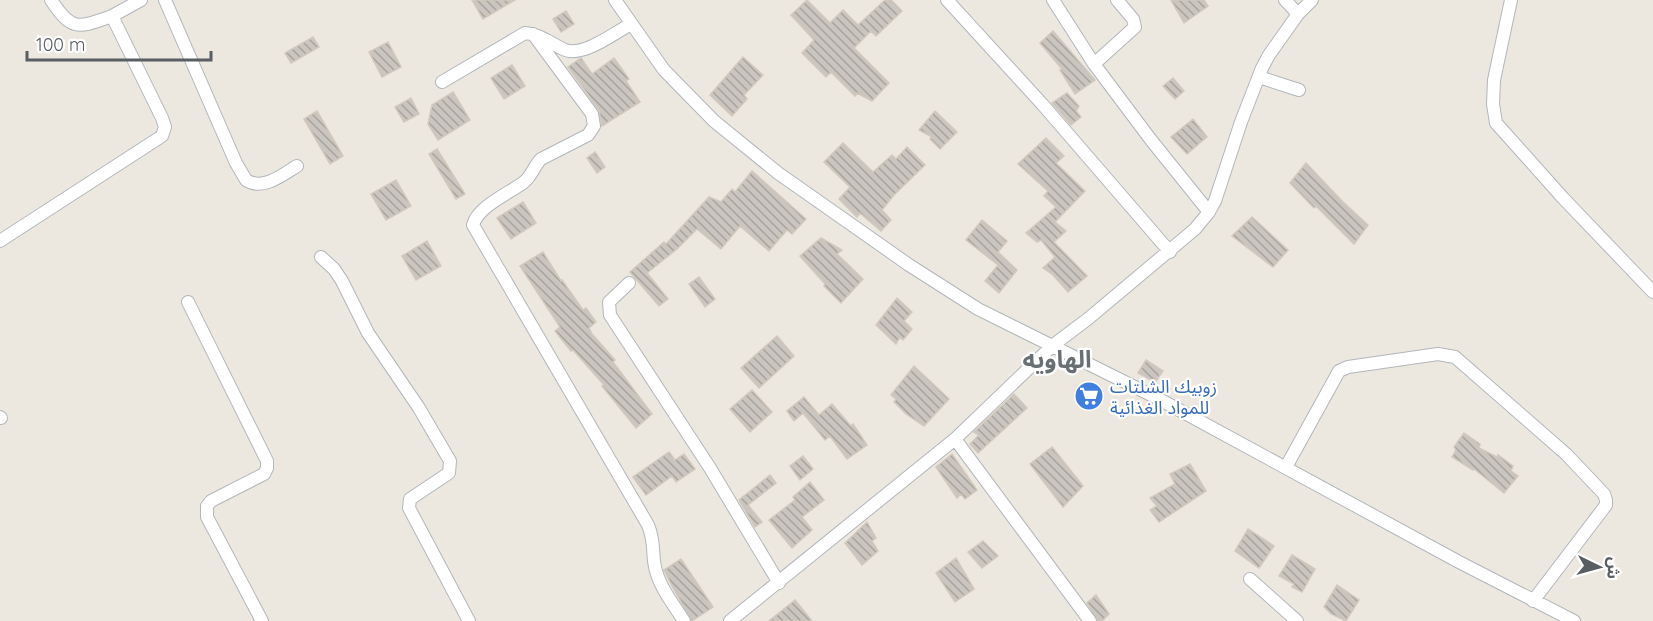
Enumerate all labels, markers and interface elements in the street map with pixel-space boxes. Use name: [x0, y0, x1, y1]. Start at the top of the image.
scale bar: [27, 24, 212, 62]
text: 100 m: [36, 33, 85, 56]
district label: الهاويه: [1023, 344, 1091, 374]
place label: زوبيك الشلتات للمواد الغذائية: [1110, 375, 1217, 419]
supermarket icon: زوبيك الشلتات للمواد الغذائية: [1073, 380, 1105, 412]
north arrow: [1569, 537, 1629, 597]
text: ش: [1603, 557, 1625, 580]

